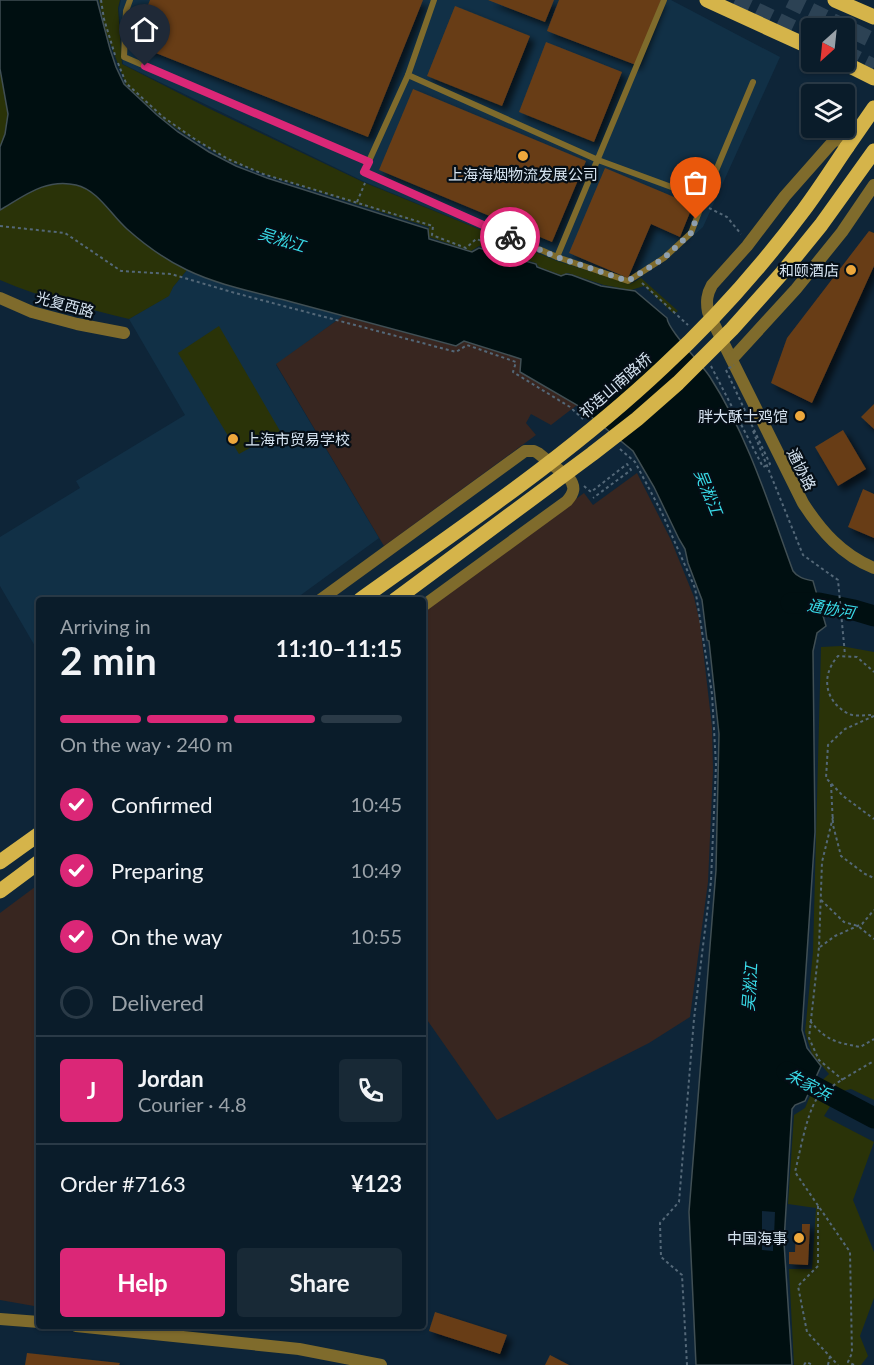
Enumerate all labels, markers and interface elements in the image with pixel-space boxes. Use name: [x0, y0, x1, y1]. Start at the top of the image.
pin: [119, 4, 170, 66]
icon: home: [128, 13, 161, 46]
north arrow: [801, 18, 855, 72]
map controls: [801, 18, 855, 138]
button: layers: [801, 84, 855, 138]
marker: 上海海烟物流发展公司: [516, 149, 530, 163]
pin: [670, 157, 721, 219]
place label: 上海海烟物流发展公司: [448, 165, 598, 183]
icon: bag: [679, 166, 712, 199]
courier: [480, 207, 540, 267]
icon: bike: [494, 221, 527, 254]
water label: 吴淞江: [256, 223, 310, 256]
place label: 和颐酒店: [779, 261, 839, 279]
marker: 和颐酒店: [844, 263, 858, 277]
street label: 光复西路: [34, 288, 96, 320]
street label: 祁连山南路桥: [575, 349, 655, 421]
place label: 胖大酥士鸡馆: [698, 407, 788, 425]
marker: 胖大酥士鸡馆: [793, 409, 807, 423]
place label: 上海市贸易学校: [245, 430, 350, 448]
marker: 上海市贸易学校: [226, 432, 240, 446]
street label: 通协路: [784, 445, 820, 493]
water label: 吴淞江: [691, 466, 728, 520]
water label: 通协河: [806, 594, 859, 622]
text: Arriving in: [60, 614, 151, 638]
text: 11:10–11:15: [276, 635, 402, 662]
text: 2 min: [60, 637, 157, 683]
text: On the way · 240 m: [60, 732, 233, 756]
icon: check: [60, 788, 93, 821]
text: Confirmed: [111, 791, 213, 818]
text: 10:45: [351, 792, 402, 816]
icon: check: [60, 854, 93, 887]
text: Preparing: [111, 857, 203, 884]
text: 10:49: [351, 858, 402, 882]
icon: check: [60, 920, 93, 953]
text: On the way: [111, 923, 222, 950]
text: 10:55: [351, 924, 402, 948]
water label: 吴淞江: [738, 960, 760, 1012]
text: Delivered: [111, 989, 204, 1016]
button: phone: [339, 1059, 402, 1122]
water label: 朱家浜: [783, 1064, 836, 1105]
text: Jordan: [138, 1065, 204, 1092]
text: J: [87, 1077, 96, 1104]
text: Courier · 4.8: [138, 1092, 247, 1116]
text: Order #7163: [60, 1170, 186, 1197]
text: ¥123: [351, 1170, 402, 1197]
place label: 中国海事: [727, 1229, 787, 1247]
marker: 中国海事: [792, 1231, 806, 1245]
button: Help: [60, 1248, 225, 1317]
button: Share: [237, 1248, 402, 1317]

